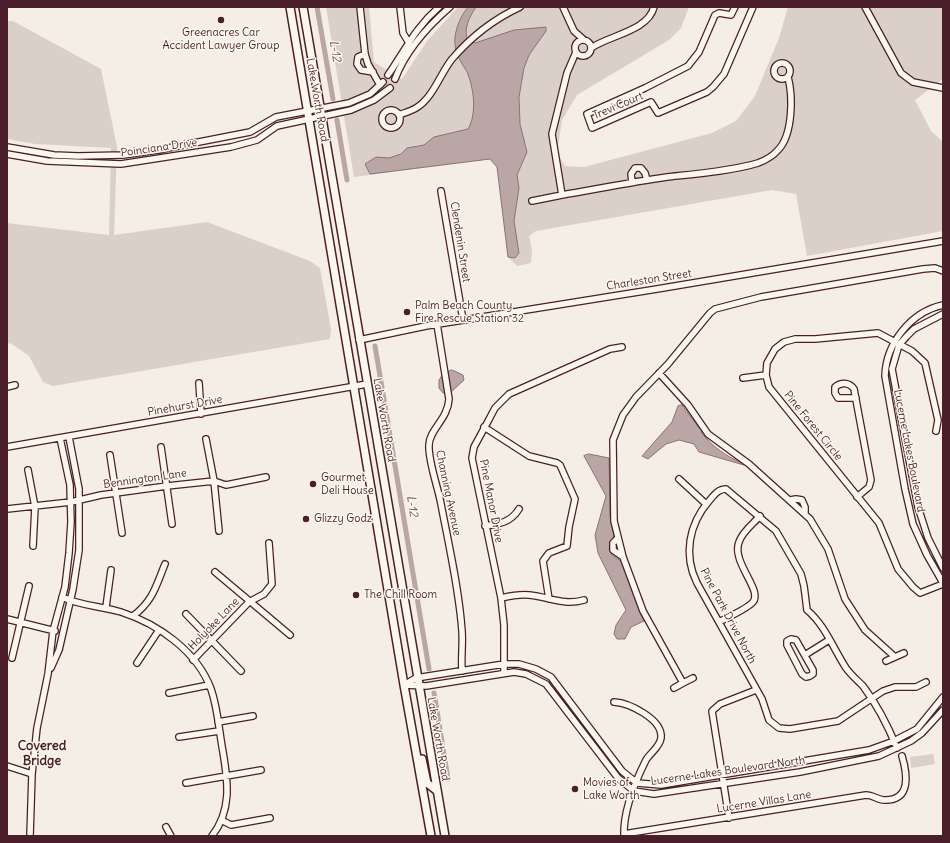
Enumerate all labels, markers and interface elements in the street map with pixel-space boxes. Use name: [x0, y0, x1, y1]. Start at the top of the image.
marker: Greenacres Car Accident Lawyer Group: [216, 15, 226, 25]
place label: Greenacres Car Accident Lawyer Group: [163, 26, 279, 52]
water label: L-12: [326, 39, 344, 63]
street label: Lake Worth Road: [303, 57, 331, 143]
street label: Trevi Court: [591, 89, 645, 123]
street label: Poinciana Drive: [120, 136, 198, 160]
street label: Clendenin Street: [447, 201, 473, 283]
street label: Charleston Street: [606, 267, 692, 293]
place label: Palm Beach County Fire Rescue Station 32: [415, 299, 524, 325]
marker: Palm Beach County Fire Rescue Station 32: [402, 307, 412, 317]
street label: Lake Worth Road: [370, 377, 398, 463]
street label: Lucerne Lakes Boulevard: [891, 388, 927, 514]
street label: Pine Forest Circle: [781, 389, 845, 463]
street label: Pinehurst Drive: [146, 393, 224, 419]
street label: Channing Avenue: [432, 449, 464, 537]
street label: Pine Manor Drive: [476, 458, 506, 544]
street label: Bennington Lane: [102, 467, 188, 491]
place label: Gourmet Deli House: [321, 471, 374, 497]
marker: Gourmet Deli House: [308, 479, 318, 489]
water label: L-12: [403, 494, 421, 518]
place label: Glizzy Godz: [314, 512, 372, 526]
marker: Glizzy Godz: [301, 514, 311, 524]
street label: Pine Park Drive North: [697, 566, 759, 666]
place label: The Chill Room: [364, 588, 437, 602]
marker: The Chill Room: [351, 590, 361, 600]
street label: Holyoke Lane: [186, 595, 242, 653]
street label: Lake Worth Road: [424, 696, 452, 782]
district label: Covered Bridge: [18, 738, 66, 769]
street label: Lucerne Lakes Boulevard North: [650, 754, 806, 788]
place label: Movies of Lake Worth: [583, 776, 640, 802]
marker: Movies of Lake Worth: [570, 784, 580, 794]
street label: Lucerne Villas Lane: [716, 788, 812, 816]

